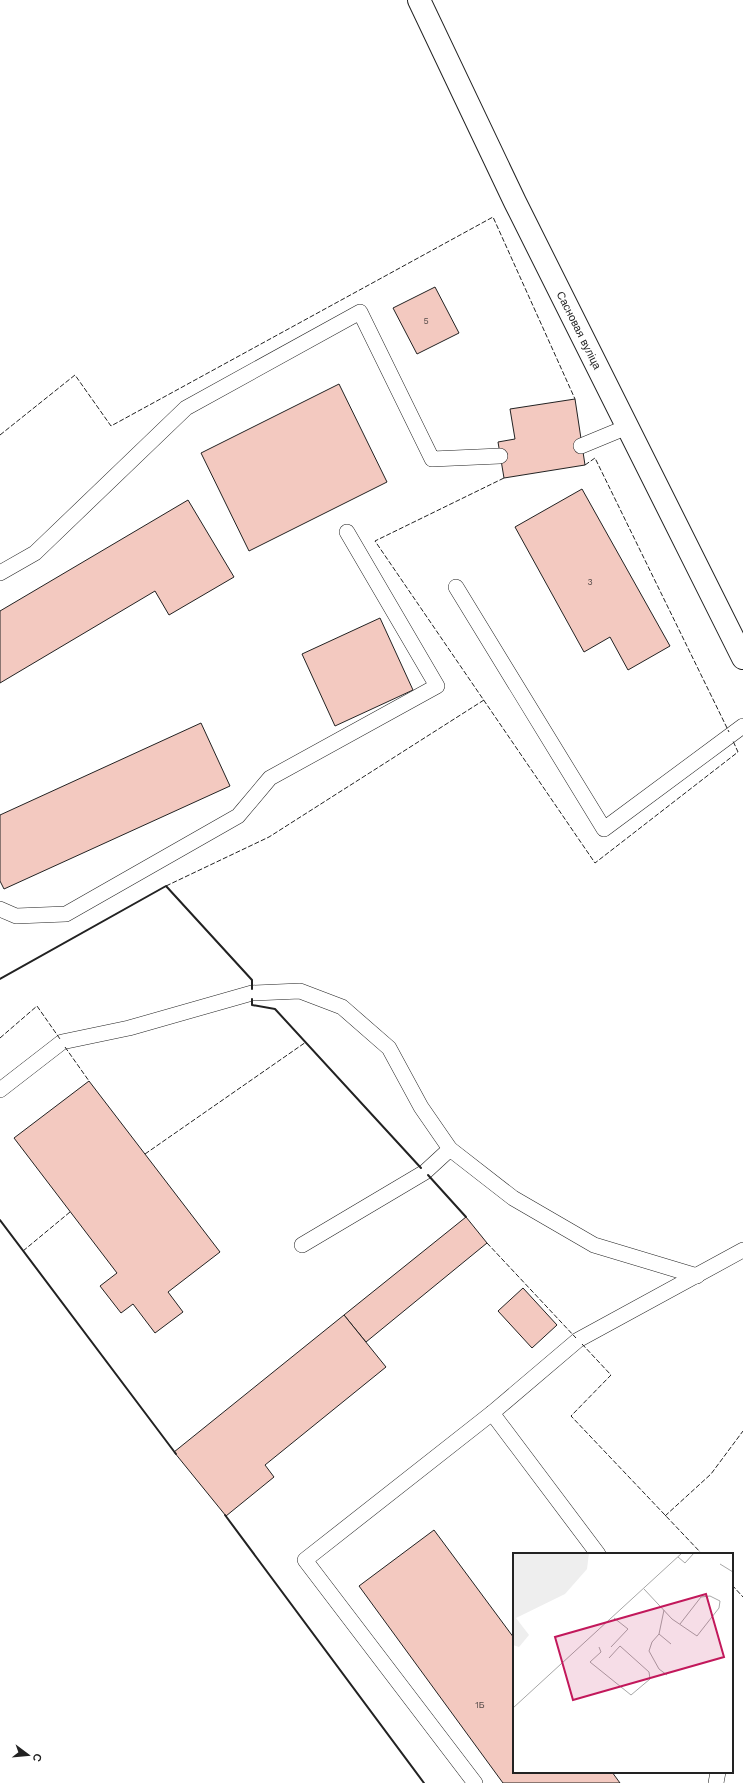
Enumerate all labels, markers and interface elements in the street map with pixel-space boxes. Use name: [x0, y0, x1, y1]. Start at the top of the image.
street label: Сасновая вуліца: [554, 289, 604, 372]
house number: 5: [423, 316, 429, 326]
house number: 3: [587, 577, 593, 587]
inset map: [513, 1553, 733, 1773]
house number: 1Б: [475, 1700, 485, 1710]
north arrow: [8, 1735, 48, 1775]
text: С: [30, 1752, 44, 1763]

